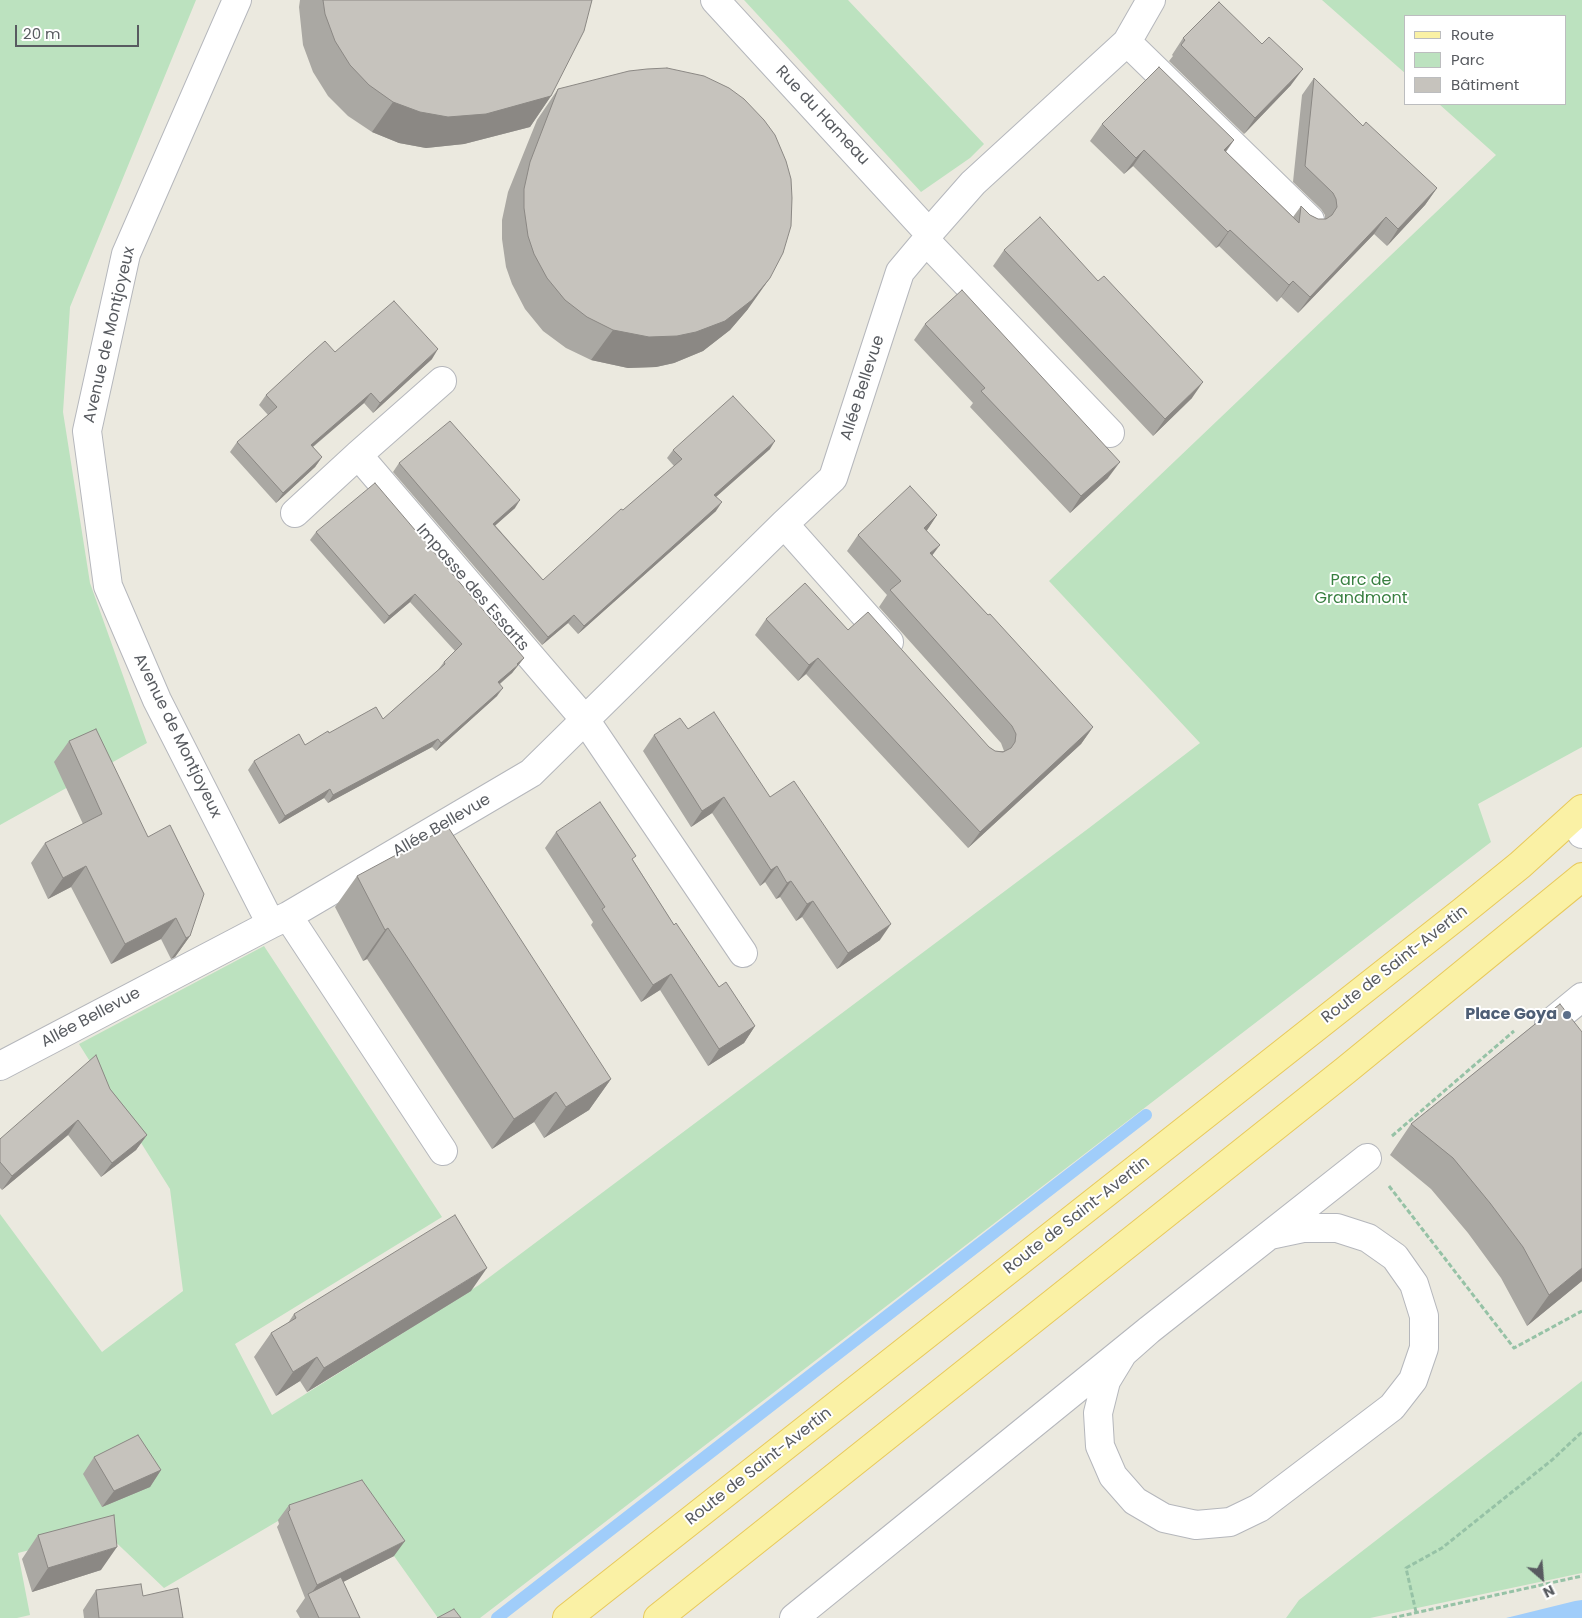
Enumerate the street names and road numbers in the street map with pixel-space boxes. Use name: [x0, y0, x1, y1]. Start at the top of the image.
street label: Rue du Hameau: [771, 62, 873, 170]
street label: Avenue de Montjoyeux: [80, 245, 140, 425]
street label: Allée Bellevue: [837, 333, 889, 443]
street label: Impasse des Essarts: [412, 521, 532, 655]
street label: Avenue de Montjoyeux: [129, 651, 225, 821]
street label: Allée Bellevue: [390, 790, 494, 862]
street label: Route de Saint-Avertin: [1318, 902, 1472, 1028]
street label: Allée Bellevue: [38, 984, 144, 1052]
street label: Route de Saint-Avertin: [1000, 1153, 1154, 1279]
street label: Route de Saint-Avertin: [682, 1404, 836, 1530]

